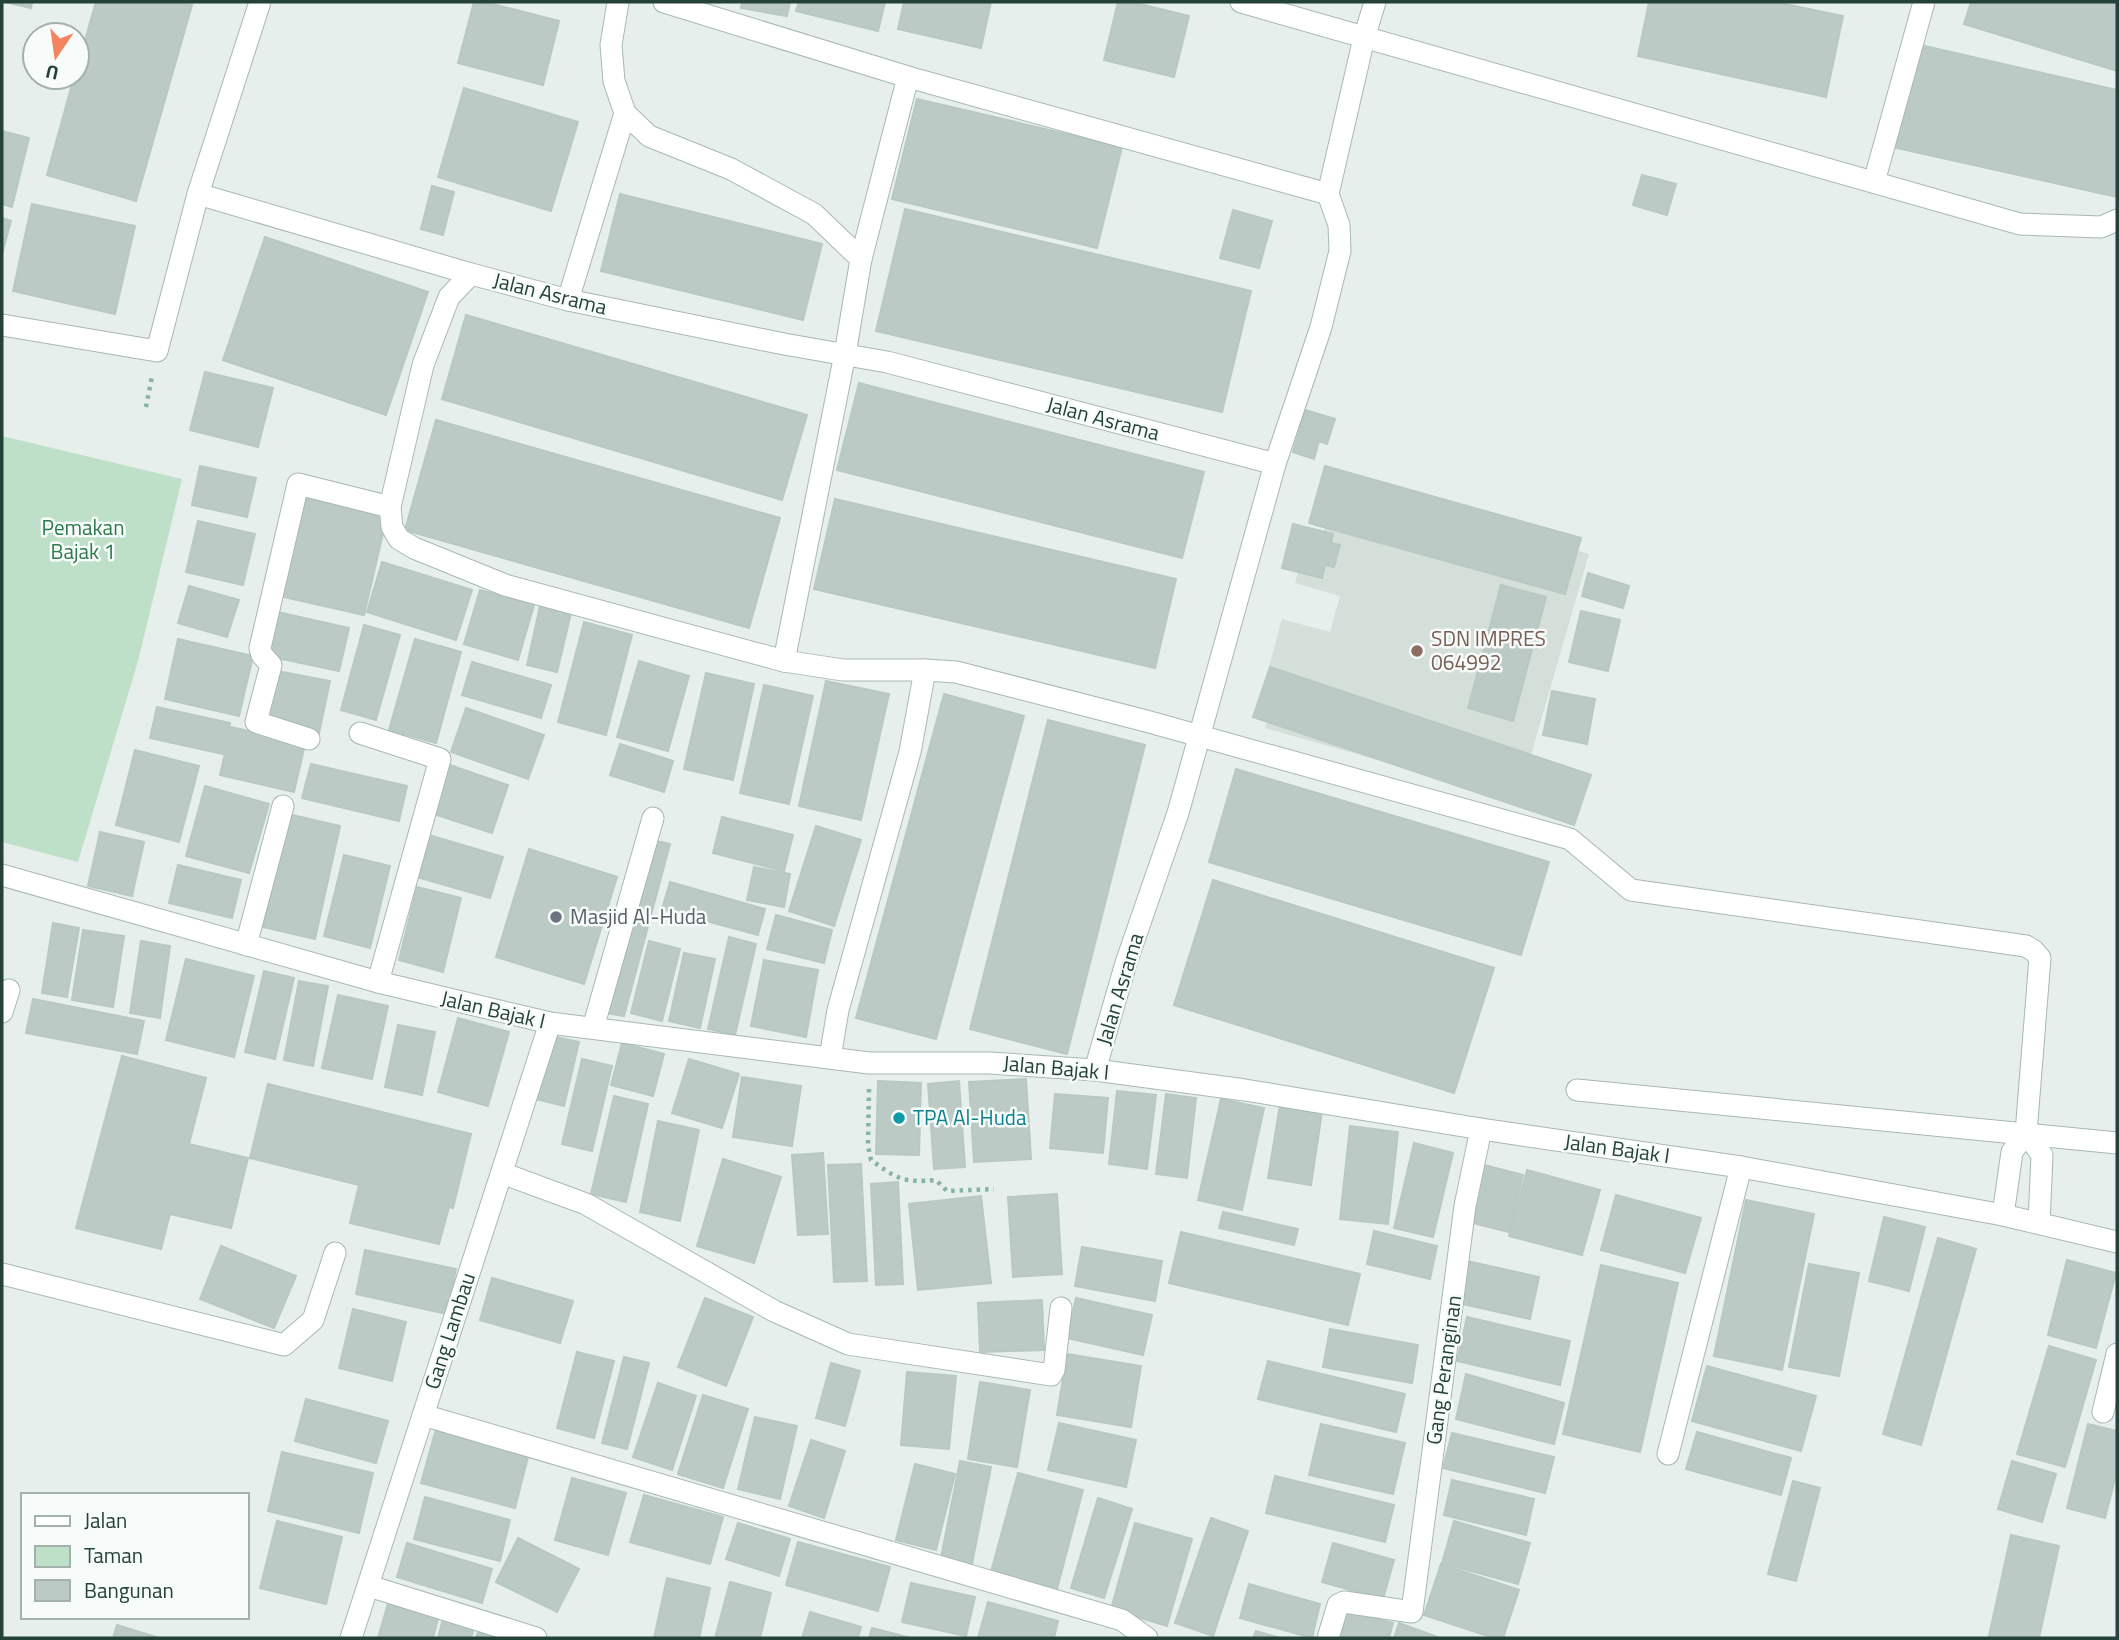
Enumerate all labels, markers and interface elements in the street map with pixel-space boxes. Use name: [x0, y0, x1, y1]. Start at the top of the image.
north arrow: [21, 21, 91, 91]
text: U: [43, 58, 61, 89]
street label: Jalan Asrama: [490, 263, 611, 323]
street label: Jalan Asrama: [1043, 388, 1164, 449]
park label: Pemakan Bajak 1: [42, 511, 124, 567]
place label: SDN IMPRES 064992: [1431, 622, 1546, 678]
marker: SDN IMPRES 064992: [1409, 643, 1425, 659]
place label: Masjid Al-Huda: [570, 900, 707, 932]
marker: Masjid Al-Huda: [548, 909, 564, 925]
street label: Jalan Asrama: [1087, 928, 1151, 1049]
street label: Jalan Bajak I: [438, 981, 549, 1037]
street label: Jalan Bajak I: [1002, 1046, 1110, 1088]
place label: TPA Al-Huda: [913, 1101, 1027, 1133]
marker: TPA Al-Huda: [891, 1110, 907, 1126]
street label: Jalan Bajak I: [1562, 1125, 1672, 1171]
street label: Gang Lambau: [415, 1268, 483, 1393]
street label: Gang Peranginan: [1417, 1293, 1469, 1447]
legend: [21, 1493, 248, 1619]
text: Jalan: [84, 1504, 127, 1536]
text: Taman: [84, 1539, 143, 1571]
text: Bangunan: [84, 1574, 174, 1606]

